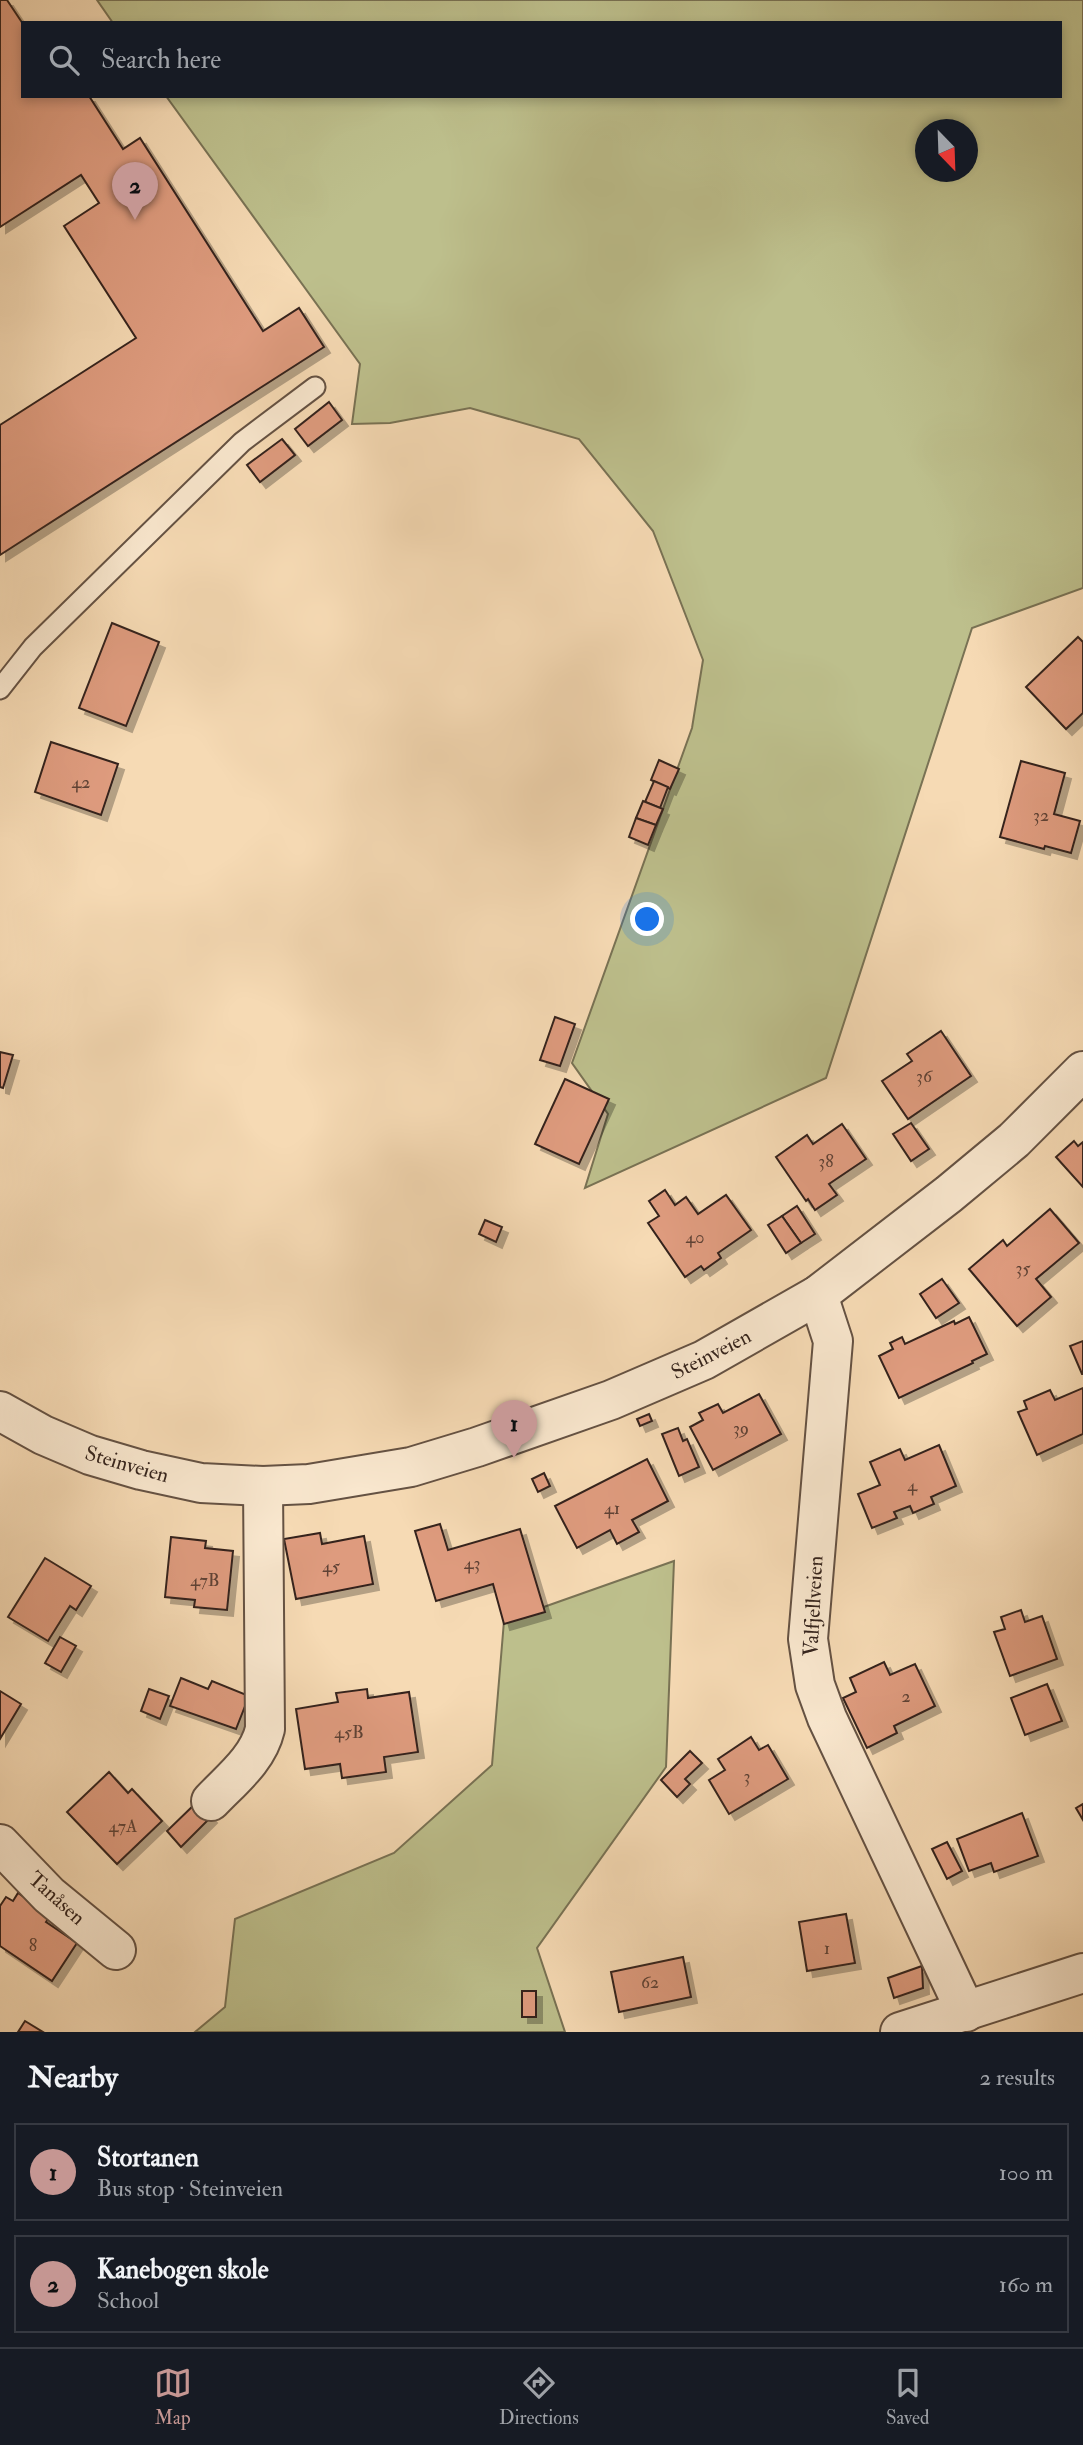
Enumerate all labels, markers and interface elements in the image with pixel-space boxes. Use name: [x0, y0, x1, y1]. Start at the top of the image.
search box: [21, 21, 1062, 98]
icon: search: [45, 41, 83, 79]
text: Search here: [101, 44, 221, 76]
north arrow: [915, 119, 978, 182]
pin: 2: [112, 162, 158, 220]
house number: 42: [72, 771, 90, 794]
house number: 32: [1033, 804, 1049, 827]
your location: [630, 902, 664, 936]
house number: 36: [916, 1065, 933, 1088]
house number: 38: [818, 1150, 834, 1173]
house number: 40: [686, 1226, 704, 1249]
house number: 35: [1016, 1257, 1030, 1280]
street label: Steinveien: [667, 1323, 756, 1386]
pin: 1: [491, 1400, 537, 1458]
house number: 39: [733, 1417, 749, 1440]
street label: Steinveien: [82, 1440, 172, 1489]
house number: 4: [907, 1474, 918, 1497]
house number: 41: [604, 1497, 620, 1520]
house number: 43: [464, 1552, 480, 1575]
house number: 45: [322, 1555, 340, 1578]
street label: Valfjellveien: [797, 1555, 830, 1657]
house number: 47B: [190, 1569, 220, 1592]
house number: 2: [901, 1685, 911, 1708]
house number: 45B: [334, 1721, 364, 1744]
house number: 3: [744, 1765, 750, 1788]
house number: 47A: [109, 1815, 138, 1838]
street label: Tanåsen: [22, 1866, 91, 1931]
house number: 8: [29, 1934, 37, 1957]
house number: 1: [824, 1937, 830, 1960]
house number: 62: [641, 1971, 659, 1994]
text: Nearby: [28, 2059, 118, 2096]
text: 2 results: [980, 2063, 1055, 2092]
text: Stortanen: [97, 2142, 199, 2174]
text: 1: [49, 2158, 57, 2187]
text: 100 m: [999, 2158, 1053, 2187]
text: Bus stop · Steinveien: [97, 2174, 283, 2203]
text: Kanebogen skole: [97, 2254, 269, 2286]
text: 2: [47, 2270, 59, 2299]
text: 160 m: [999, 2270, 1053, 2299]
text: School: [97, 2286, 159, 2315]
tab: Map: [154, 2364, 192, 2430]
tab: Directions: [499, 2364, 579, 2430]
tab: Saved: [886, 2364, 929, 2430]

